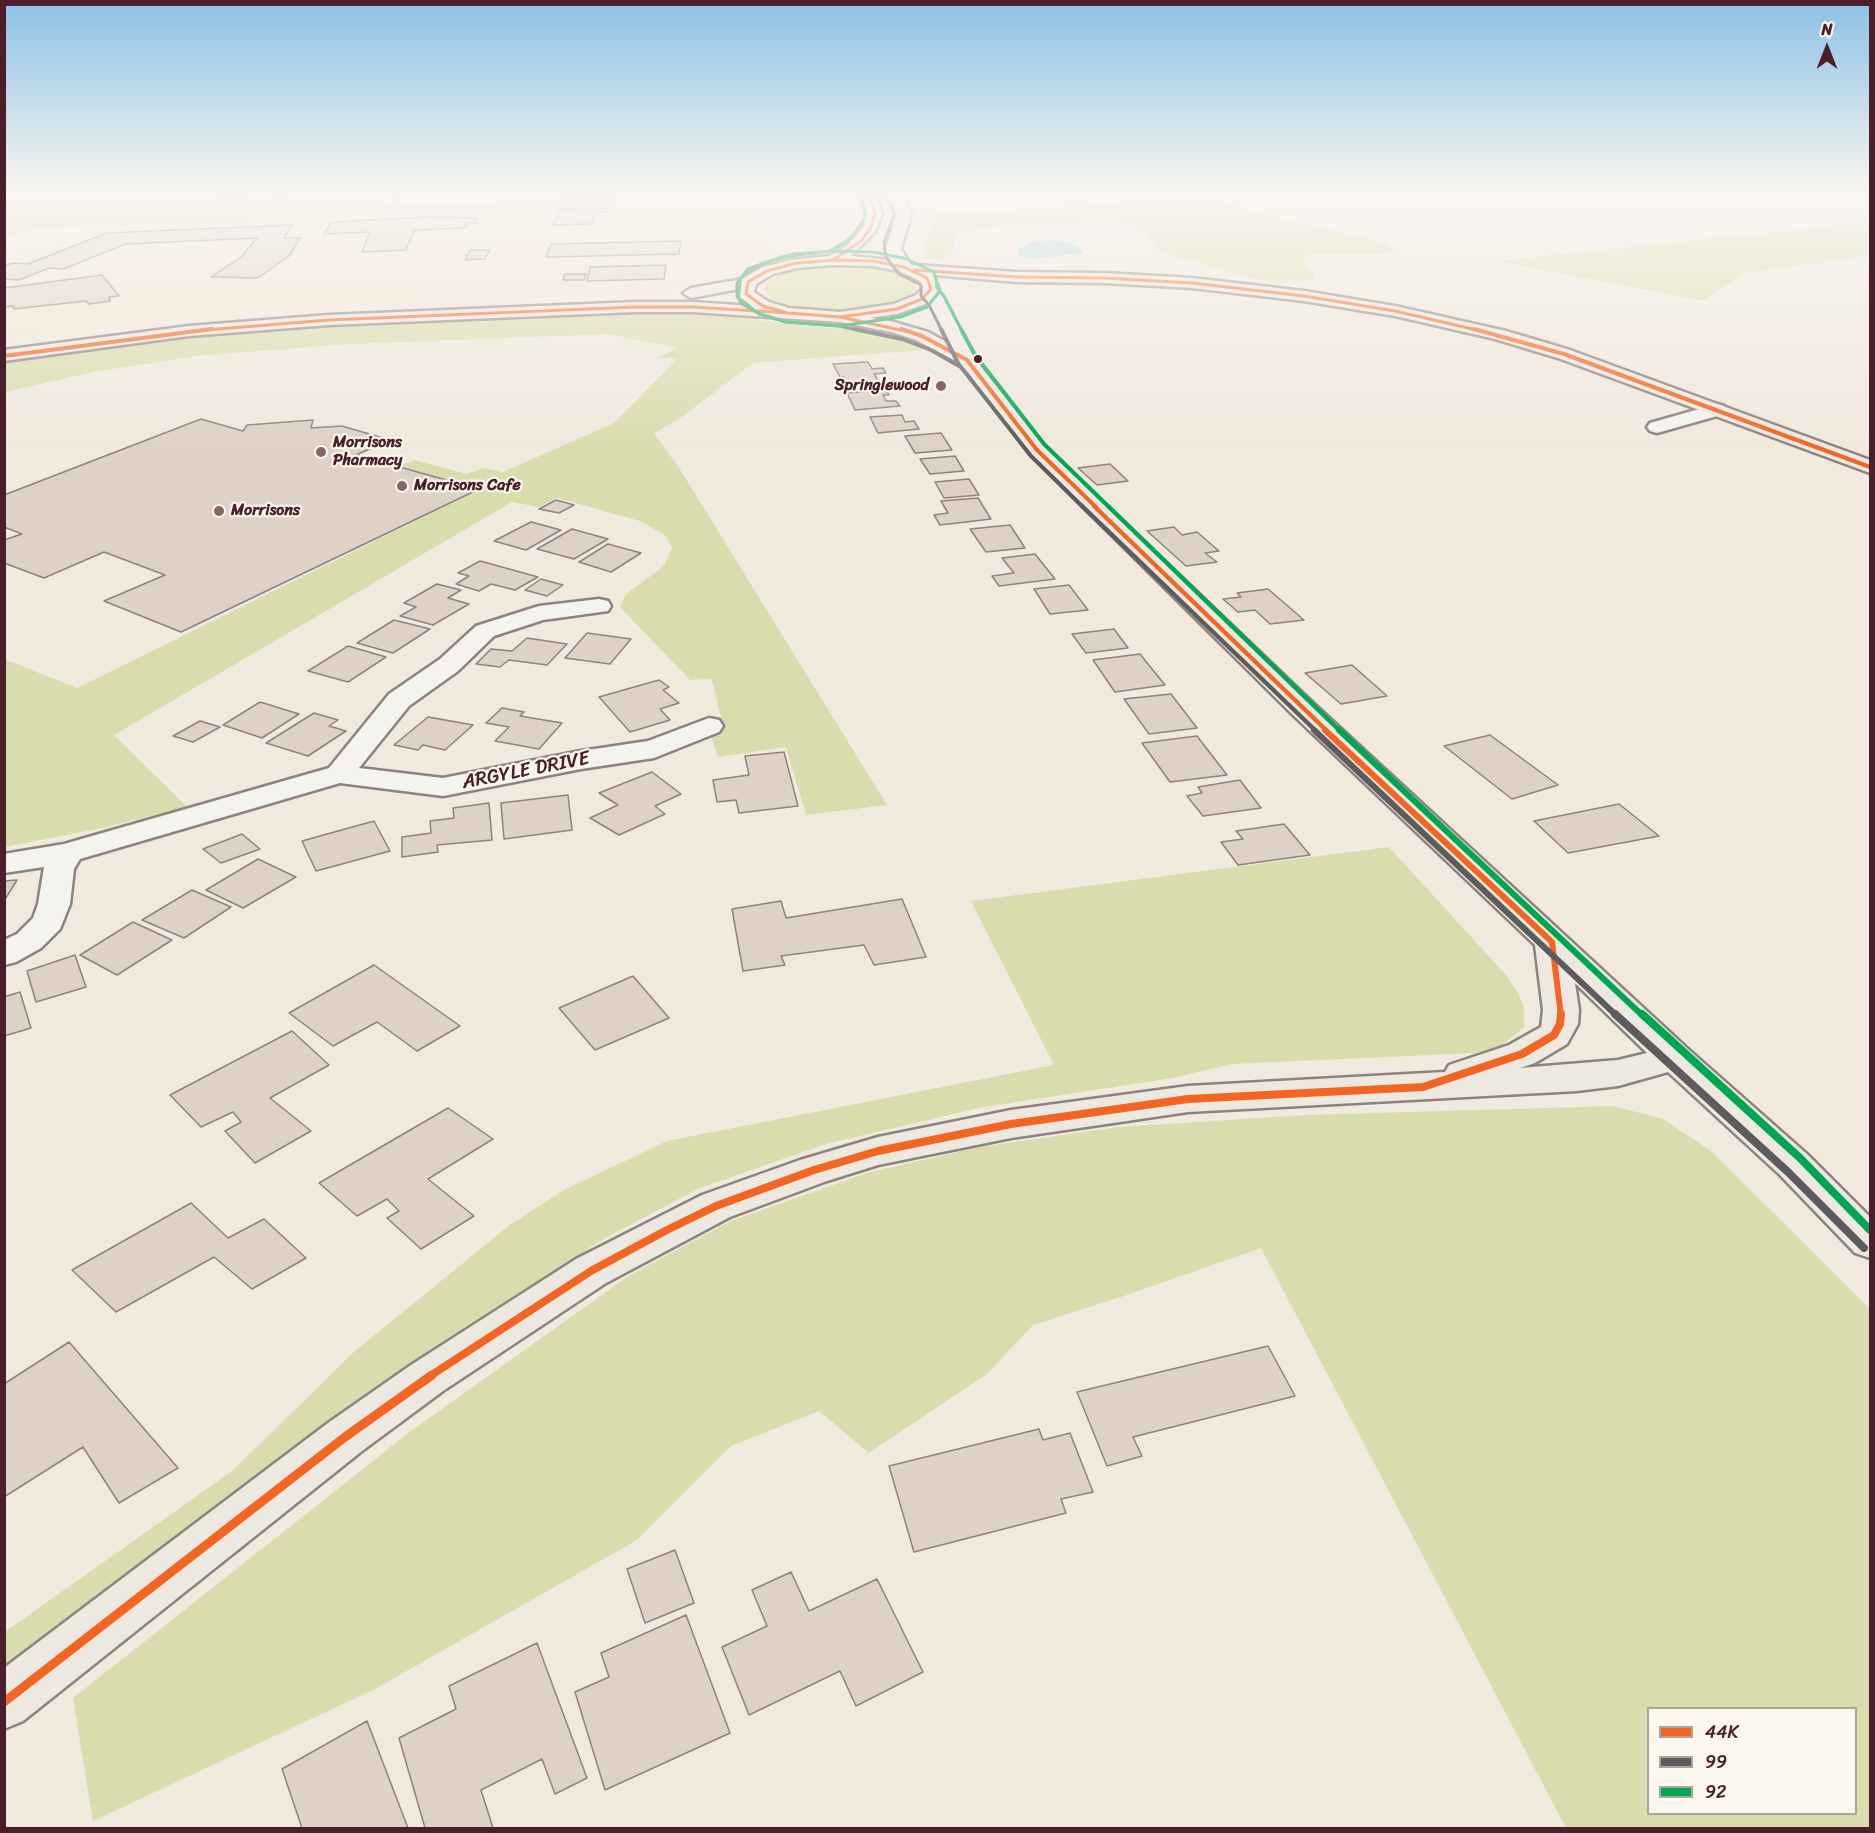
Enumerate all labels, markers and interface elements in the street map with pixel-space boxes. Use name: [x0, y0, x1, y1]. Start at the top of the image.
text: N: [1821, 15, 1833, 44]
north arrow: [1797, 18, 1857, 78]
unlabelled marker: [972, 353, 984, 365]
place label: Springlewood: [834, 376, 929, 396]
marker: Springlewood: [934, 379, 948, 393]
place label: Morrisons Pharmacy: [333, 433, 402, 471]
marker: Morrisons Pharmacy: [314, 445, 328, 459]
place label: Morrisons Cafe: [414, 476, 521, 496]
marker: Morrisons Cafe: [395, 479, 409, 493]
place label: Morrisons: [231, 501, 300, 521]
marker: Morrisons: [212, 504, 226, 518]
street label: ARGYLE DRIVE: [460, 747, 592, 795]
legend: [1647, 1707, 1857, 1815]
text: 44K: [1705, 1716, 1738, 1748]
text: 99: [1705, 1746, 1727, 1778]
text: 92: [1705, 1776, 1726, 1808]

